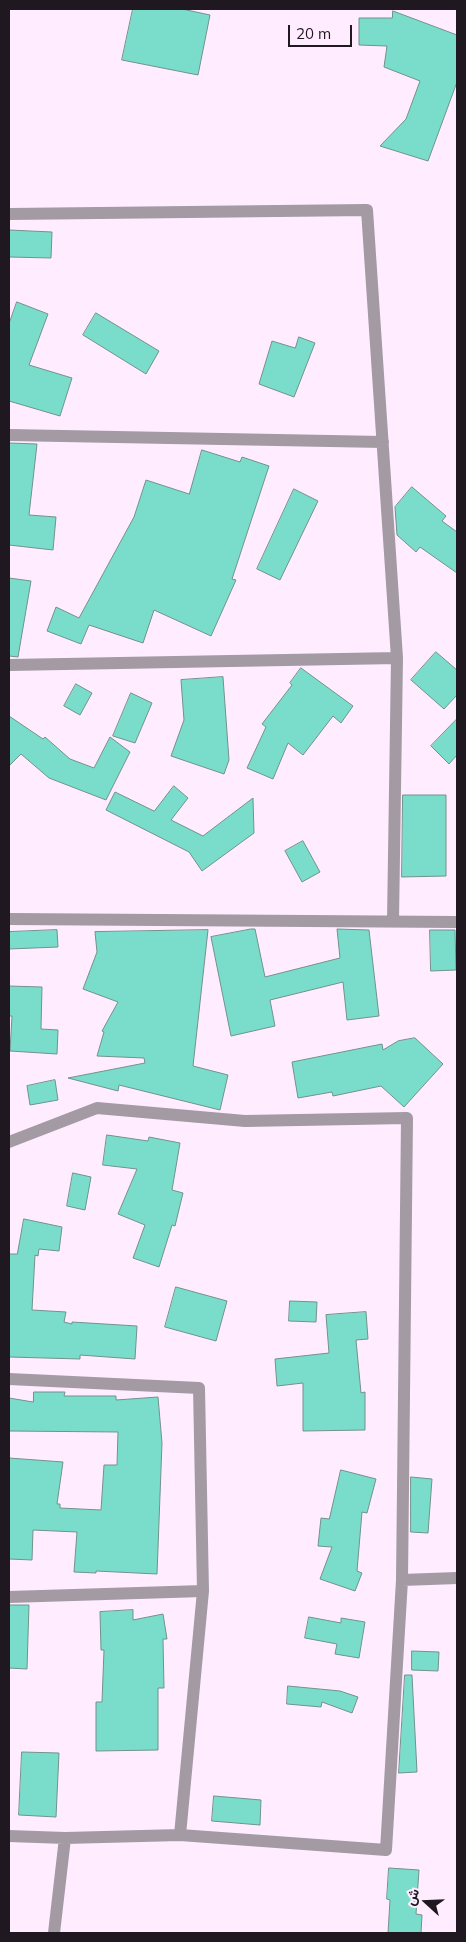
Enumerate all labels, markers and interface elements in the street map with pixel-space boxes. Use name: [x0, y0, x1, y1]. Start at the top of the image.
scale bar: [291, 15, 355, 47]
text: 20 m: [296, 24, 331, 43]
north arrow: [401, 1877, 451, 1927]
text: ش: [401, 1886, 423, 1908]

